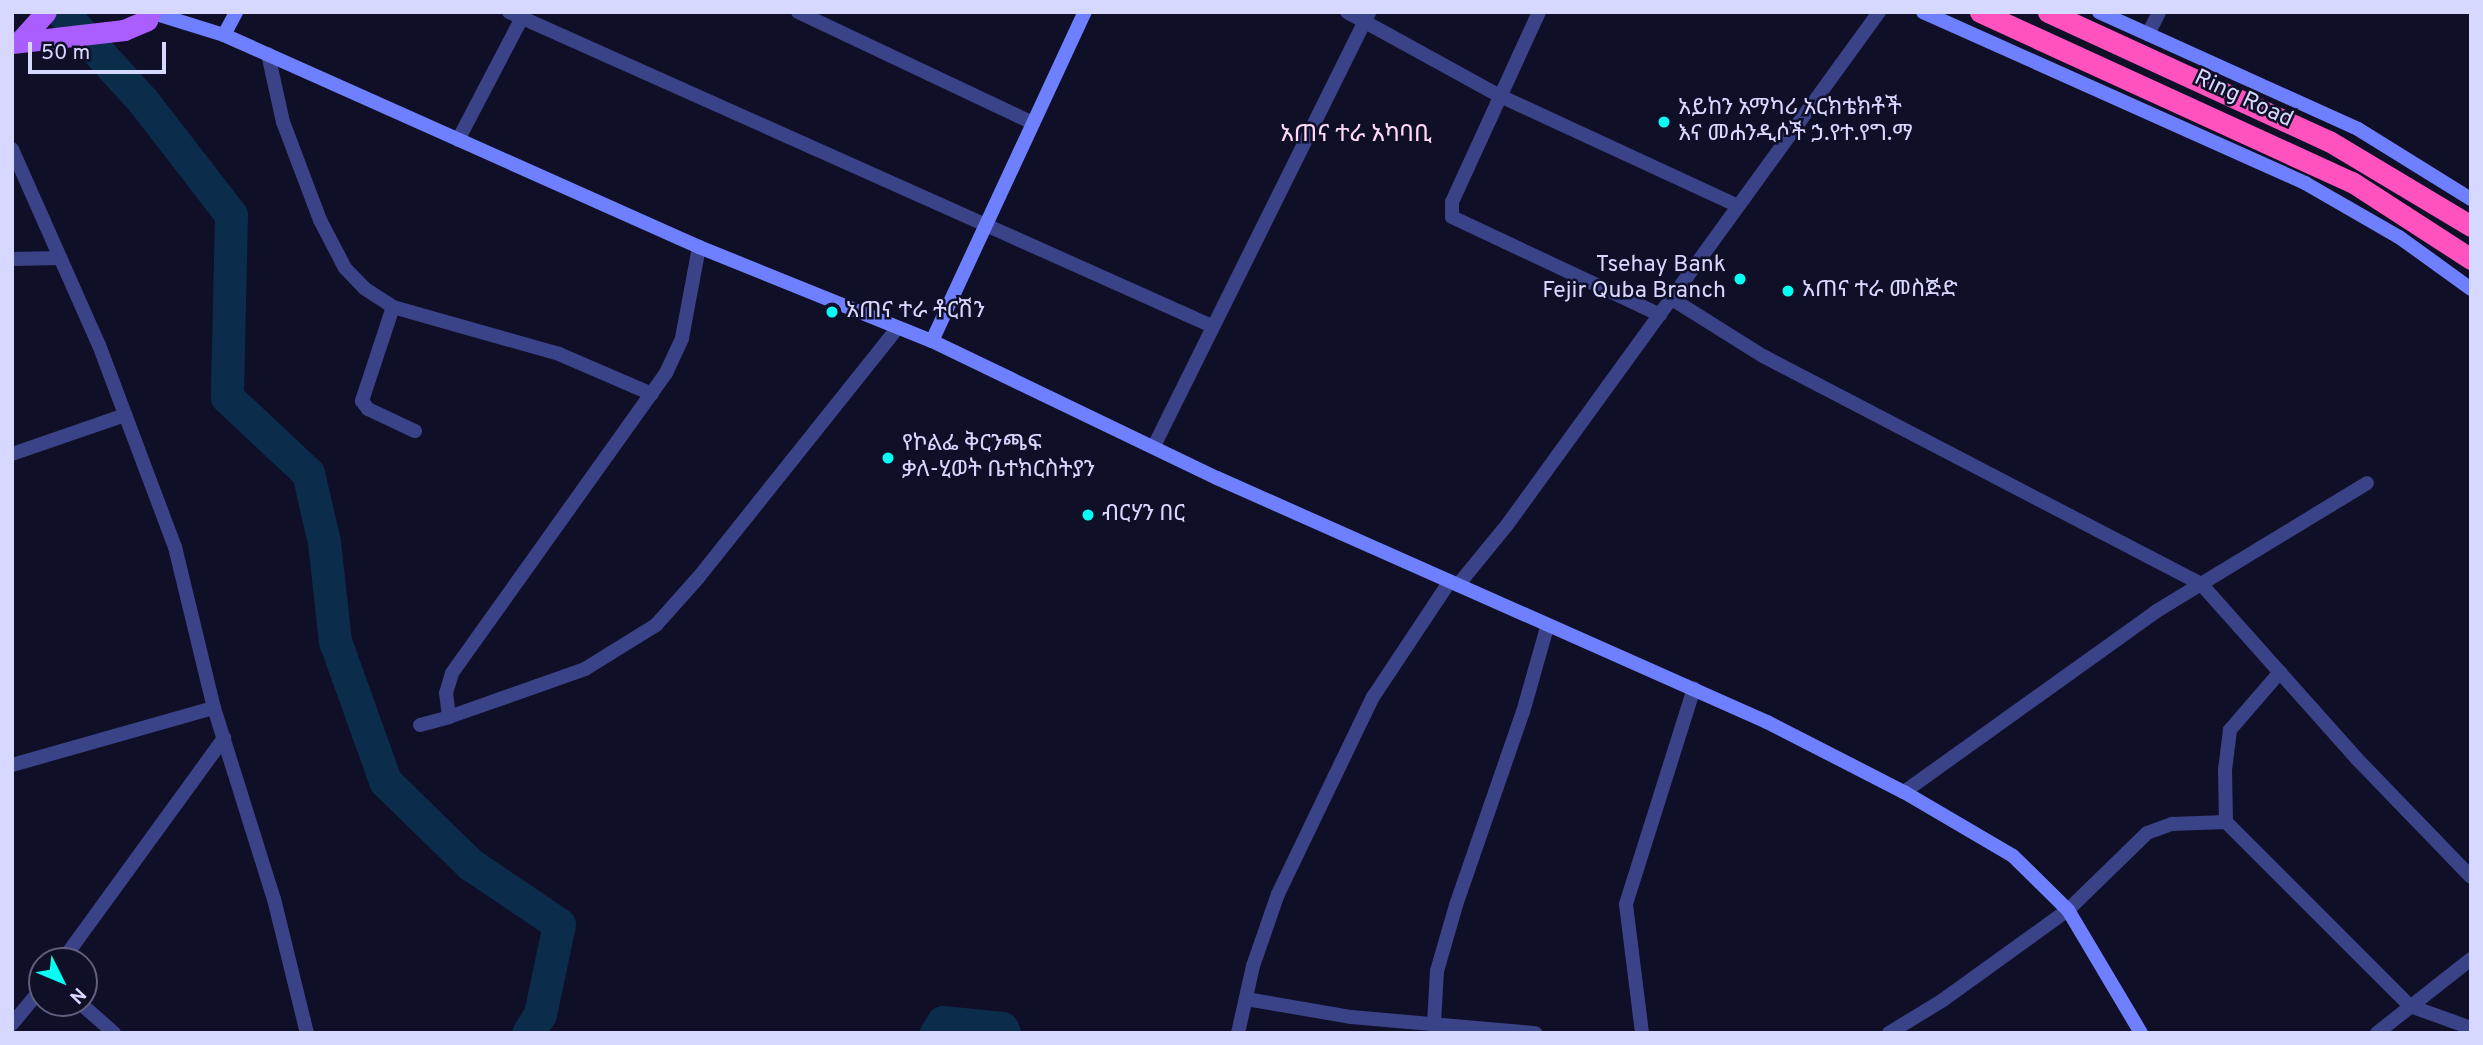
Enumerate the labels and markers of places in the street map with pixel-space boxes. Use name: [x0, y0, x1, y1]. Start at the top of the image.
place label: አይከን አማካሪ አርክቴክቶች እና መሐንዲሶች ኃ.የተ.የግ.ማ: [1678, 95, 1913, 149]
marker: አይከን አማካሪ አርክቴክቶች እና መሐንዲሶች ኃ.የተ.የግ.ማ: [1656, 114, 1672, 130]
place label: Tsehay Bank Fejir Quba Branch: [1542, 252, 1726, 306]
marker: Tsehay Bank Fejir Quba Branch: [1732, 271, 1748, 287]
place label: አጠና ተራ መስጅድ: [1802, 277, 1958, 305]
marker: አጠና ተራ መስጅድ: [1780, 283, 1796, 299]
place label: አጠና ተራ ቶርሽን: [846, 298, 985, 326]
marker: አጠና ተራ ቶርሽን: [824, 304, 840, 320]
place label: የኮልፌ ቅርንጫፍ ቃለ-ሂወት ቤተክርስትያን: [902, 431, 1095, 485]
marker: የኮልፌ ቅርንጫፍ ቃለ-ሂወት ቤተክርስትያን: [880, 450, 896, 466]
place label: ብርሃን በር: [1102, 501, 1185, 529]
marker: ብርሃን በር: [1080, 507, 1096, 523]

